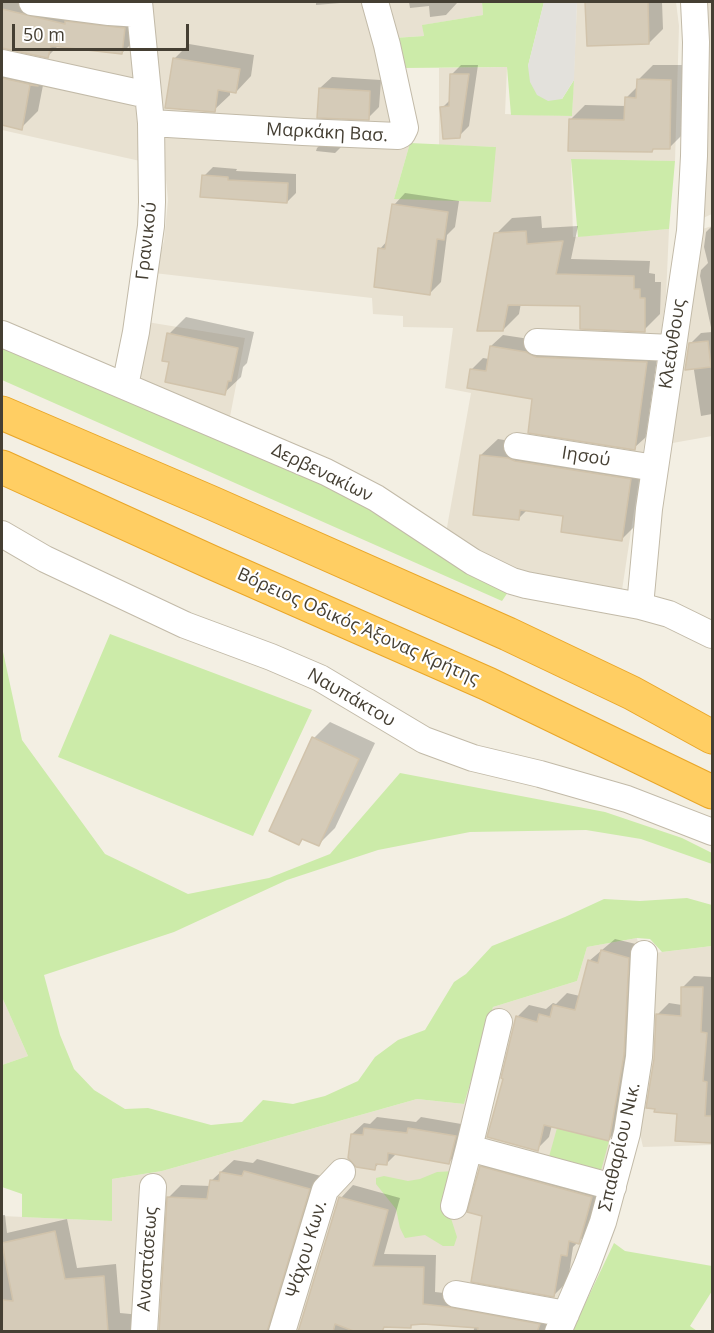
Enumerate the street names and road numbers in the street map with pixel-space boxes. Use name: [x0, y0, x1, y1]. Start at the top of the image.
street label: Μαρκάκη Βασ.: [266, 119, 388, 147]
street label: Γρανικού: [132, 201, 162, 281]
street label: Κλεάνθους: [655, 297, 691, 391]
street label: Δερβενακίων: [268, 439, 376, 507]
street label: Ιησού: [560, 443, 612, 471]
street label: Βόρειος Οδικός Άξονας Κρήτης: [234, 564, 482, 690]
street label: Ναυπάκτου: [303, 664, 399, 732]
street label: Σπαθαρίου Νικ.: [595, 1080, 645, 1214]
street label: Ψάχου Κων.: [282, 1198, 332, 1300]
street label: Αναστάσεως: [134, 1206, 162, 1312]

